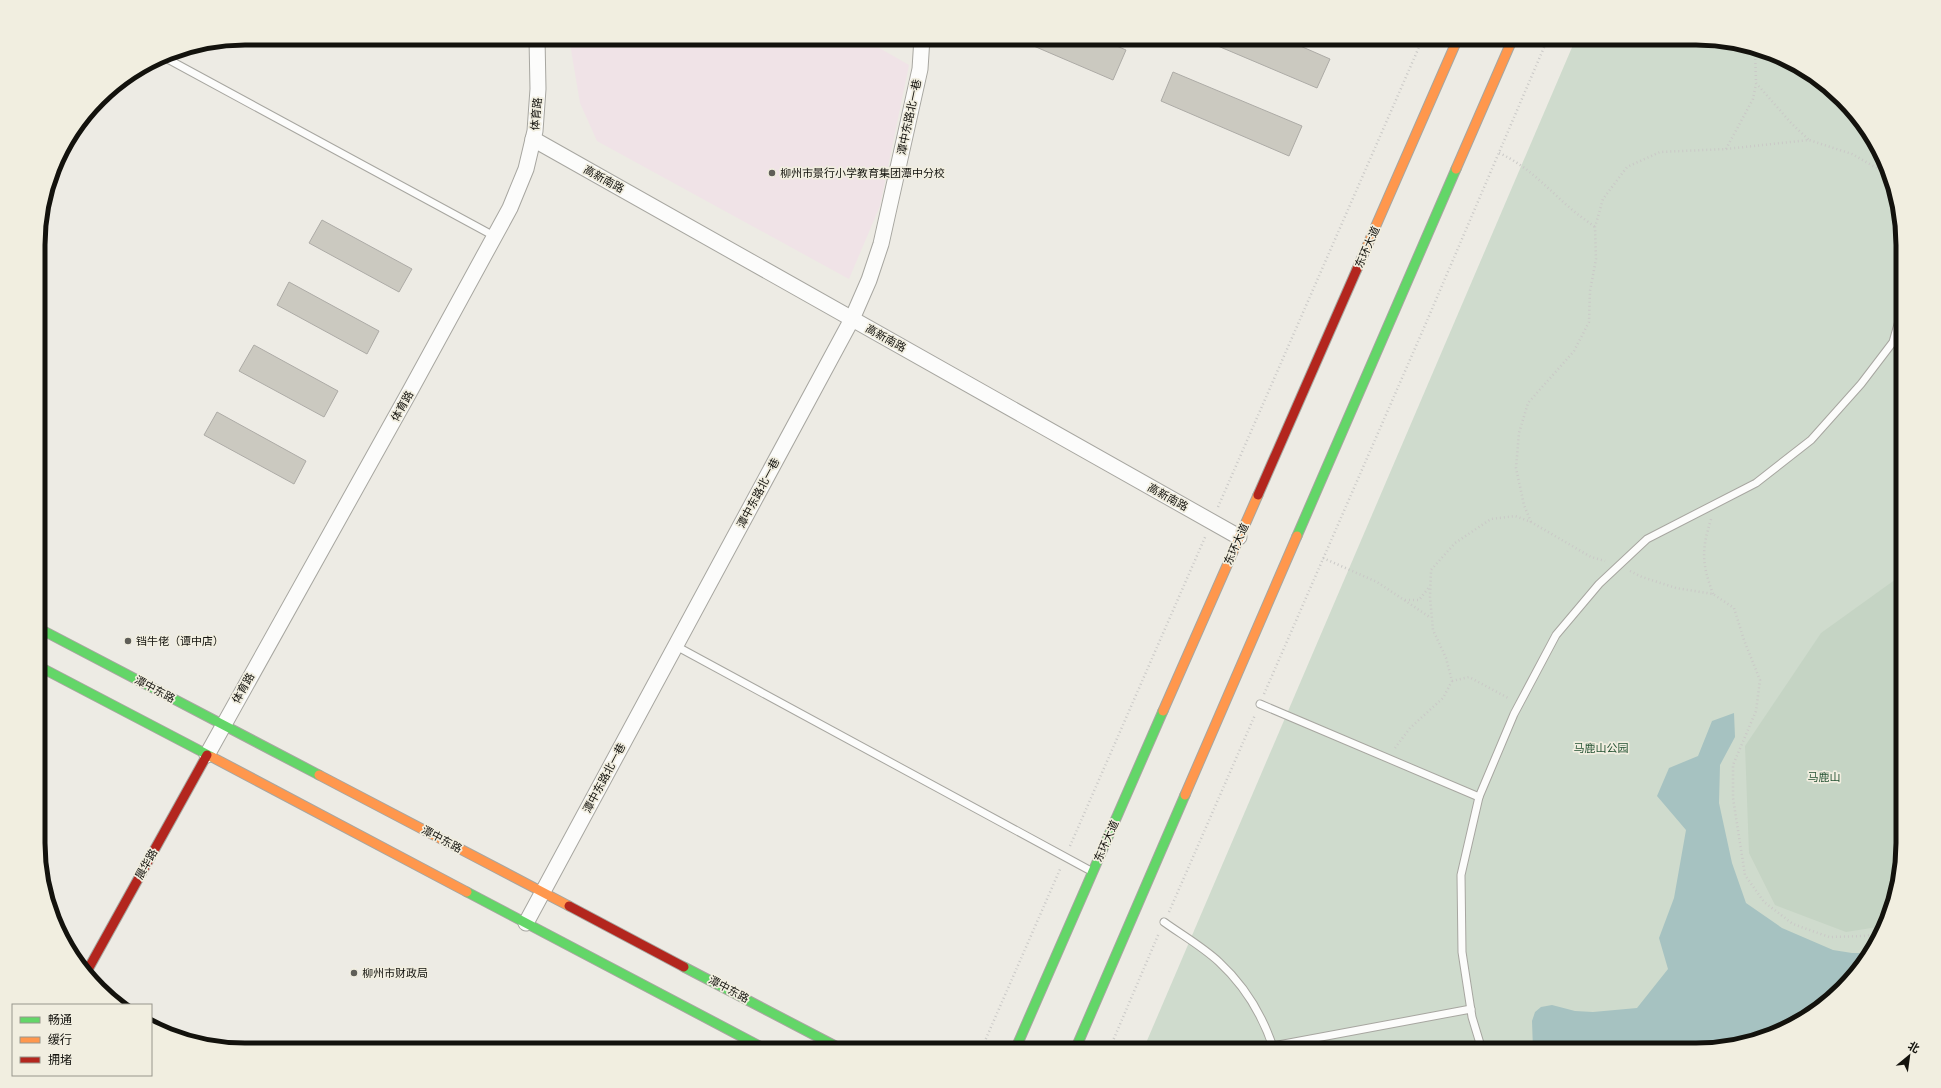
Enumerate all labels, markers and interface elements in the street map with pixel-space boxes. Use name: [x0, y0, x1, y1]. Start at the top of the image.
street label: 潭中东路北一巷: [894, 78, 925, 156]
street label: 体育路: [528, 97, 545, 131]
street label: 高新南路: [581, 162, 627, 197]
place label: 柳州市景行小学教育集团潭中分校: [780, 166, 945, 181]
marker: 柳州市景行小学教育集团潭中分校: [767, 168, 777, 178]
street label: 东环大道: [1352, 224, 1383, 270]
street label: 高新南路: [863, 321, 909, 356]
street label: 体育路: [388, 388, 417, 424]
street label: 潭中东路北一巷: [734, 456, 783, 531]
street label: 高新南路: [1145, 480, 1191, 515]
street label: 东环大道: [1221, 521, 1252, 567]
place label: 铛牛佬（谭中店）: [136, 634, 224, 649]
marker: 铛牛佬（谭中店）: [123, 636, 133, 646]
street label: 体育路: [229, 670, 258, 706]
street label: 潭中东路: [132, 672, 178, 706]
street label: 潭中东路北一巷: [580, 741, 629, 816]
park label: 马鹿山公园: [1574, 741, 1629, 756]
park label: 马鹿山: [1808, 770, 1841, 785]
street label: 东环大道: [1091, 818, 1122, 864]
street label: 潭中东路: [419, 822, 465, 856]
street label: 晨华路: [132, 846, 161, 882]
place label: 柳州市财政局: [362, 966, 428, 981]
marker: 柳州市财政局: [349, 968, 359, 978]
street label: 潭中东路: [706, 972, 752, 1006]
legend: [12, 1004, 152, 1076]
text: 畅通: [48, 1012, 72, 1028]
text: 缓行: [48, 1032, 72, 1048]
north arrow: [1889, 1036, 1929, 1076]
text: 北: [1905, 1038, 1922, 1057]
text: 拥堵: [48, 1052, 72, 1068]

